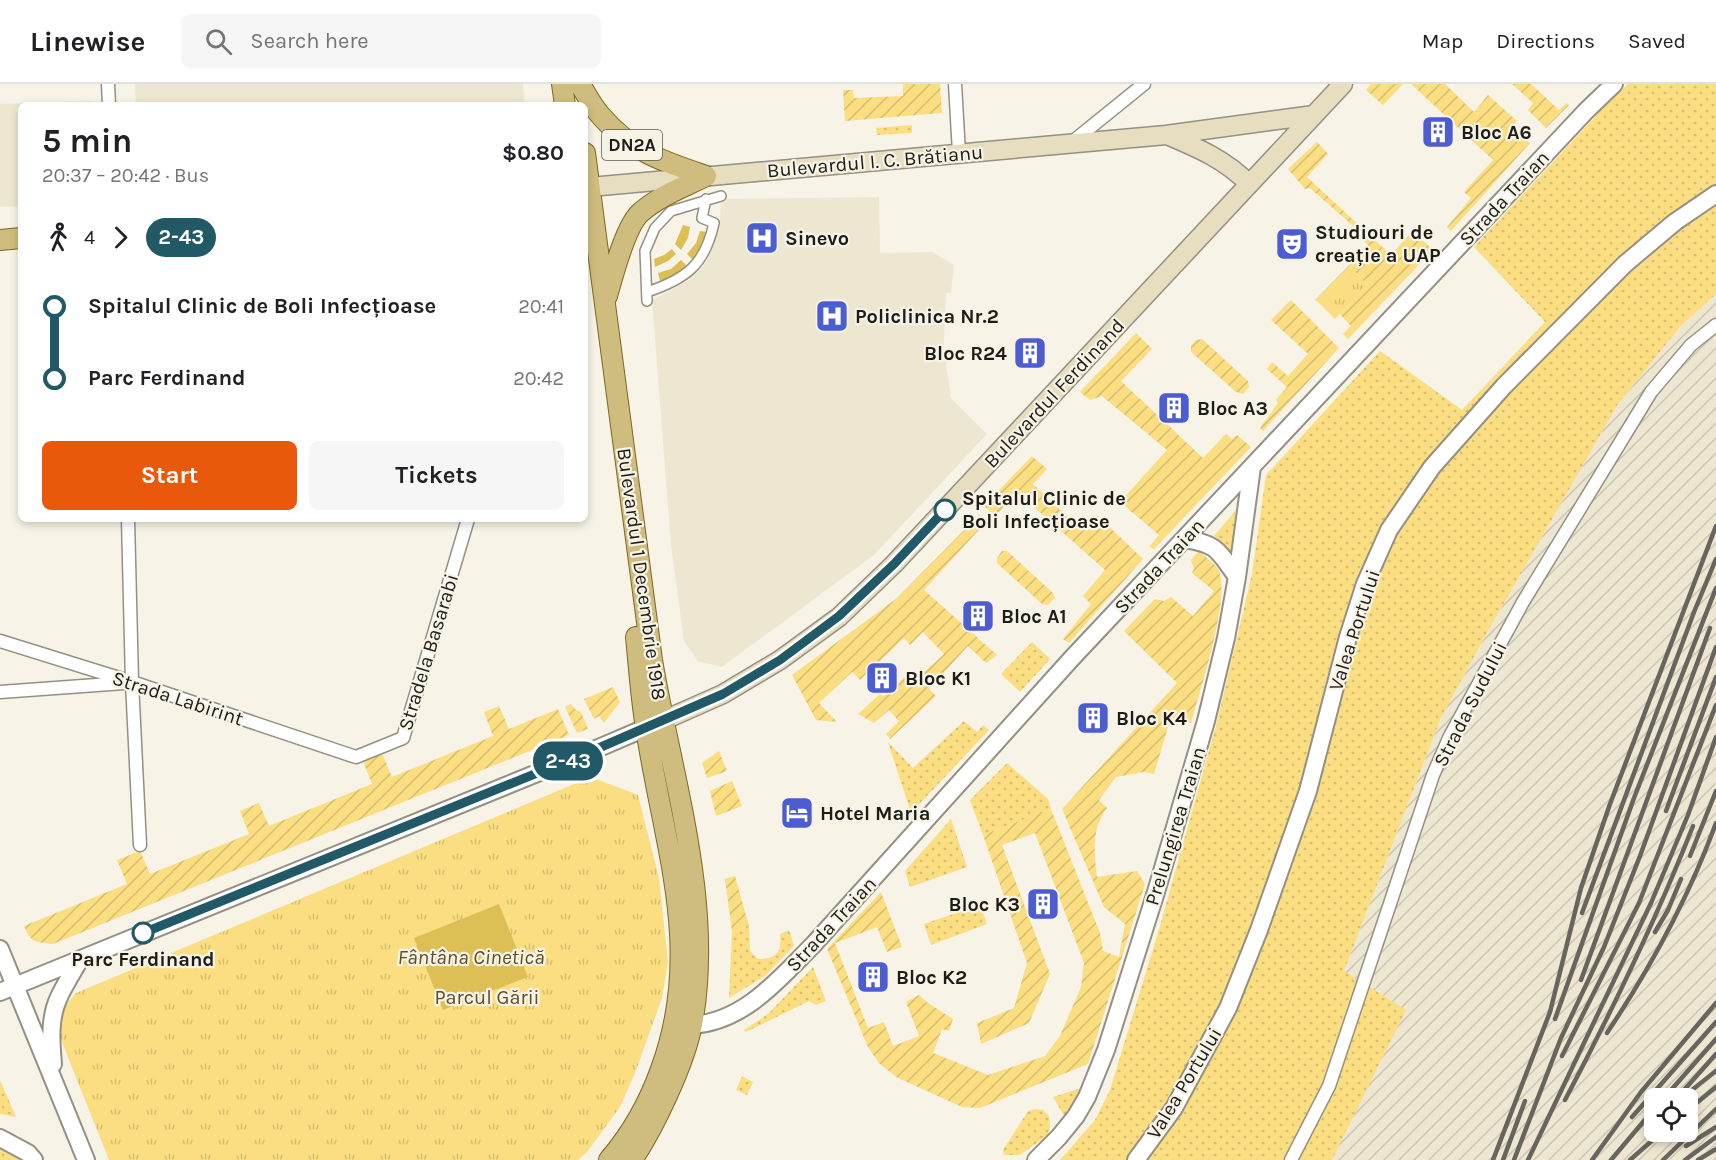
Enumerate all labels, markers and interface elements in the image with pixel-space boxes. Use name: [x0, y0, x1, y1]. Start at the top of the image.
search box: [181, 14, 601, 68]
text: Linewise: [30, 25, 145, 58]
icon: search: [202, 25, 235, 58]
text: Search here: [250, 28, 369, 54]
text: Map: [1422, 29, 1463, 53]
text: Directions: [1496, 29, 1595, 53]
text: Saved: [1628, 29, 1686, 53]
building icon: Bloc A6: [1420, 114, 1456, 150]
place label: Bloc A6: [1461, 121, 1532, 144]
text: 5 min: [42, 122, 132, 160]
road number: DN2A: [602, 130, 662, 160]
text: $0.80: [502, 140, 564, 166]
street label: Bulevardul I. C. Brătianu: [766, 141, 984, 182]
street label: Strada Traian: [1455, 146, 1554, 251]
text: 20:37 – 20:42 · Bus: [42, 164, 209, 187]
hospital icon: Sinevo: [744, 220, 780, 256]
icon: walk: [42, 221, 75, 254]
icon: forward: [104, 221, 137, 254]
place label: Studiouri de creație a UAP: [1315, 221, 1441, 267]
text: 2-43: [158, 225, 204, 249]
text: 4: [84, 226, 95, 249]
theatre icon: Studiouri de creație a UAP: [1274, 226, 1310, 262]
place label: Sinevo: [785, 227, 849, 250]
text: Spitalul Clinic de Boli Infecțioase: [88, 293, 436, 319]
text: 20:41: [518, 295, 564, 318]
hospital icon: Policlinica Nr.2: [814, 298, 850, 334]
place label: Policlinica Nr.2: [855, 305, 999, 328]
street label: Bulevardul Ferdinand: [979, 314, 1129, 473]
building icon: Bloc R24: [1012, 335, 1048, 371]
place label: Bloc R24: [924, 342, 1007, 365]
text: Parc Ferdinand: [88, 365, 246, 391]
text: 20:42: [513, 367, 564, 390]
building icon: Bloc A3: [1156, 390, 1192, 426]
place label: Bloc A3: [1197, 397, 1268, 420]
button: Start: [42, 441, 297, 510]
button: Tickets: [309, 441, 564, 510]
street label: Bulevardul 1 Decembrie 1918: [612, 447, 671, 702]
place label: Spitalul Clinic de Boli Infecțioase: [962, 487, 1126, 533]
marker: Spitalul Clinic de Boli Infecțioase: [934, 499, 956, 521]
street label: Strada Traian: [1110, 514, 1209, 619]
street label: Valea Portului: [1324, 567, 1385, 694]
street label: Stradela Basarabi: [394, 571, 463, 733]
building icon: Bloc A1: [960, 598, 996, 634]
place label: Bloc A1: [1001, 605, 1067, 628]
street label: Strada Sudului: [1429, 638, 1512, 771]
building icon: Bloc K1: [864, 660, 900, 696]
street label: Strada Labirint: [109, 666, 247, 731]
place label: Bloc K1: [905, 667, 971, 690]
building icon: Bloc K4: [1075, 700, 1111, 736]
place label: Bloc K4: [1116, 707, 1187, 730]
line badge: 2-43: [526, 742, 610, 780]
street label: Prelungirea Traian: [1140, 744, 1211, 908]
text: 2-43: [545, 749, 591, 773]
hotel icon: Hotel Maria: [779, 795, 815, 831]
place label: Hotel Maria: [820, 802, 930, 825]
street label: Strada Traian: [782, 872, 881, 977]
building icon: Bloc K3: [1025, 886, 1061, 922]
place label: Bloc K3: [948, 893, 1020, 916]
marker: Parc Ferdinand: [132, 922, 154, 944]
water label: Fântâna Cinetică: [397, 945, 545, 969]
place label: Parc Ferdinand: [71, 948, 215, 971]
building icon: Bloc K2: [855, 959, 891, 995]
place label: Bloc K2: [896, 966, 967, 989]
park label: Parcul Gării: [434, 986, 540, 1009]
street label: Valea Portului: [1142, 1023, 1227, 1143]
map controls: [1644, 1088, 1698, 1142]
button: locate: [1644, 1088, 1698, 1142]

